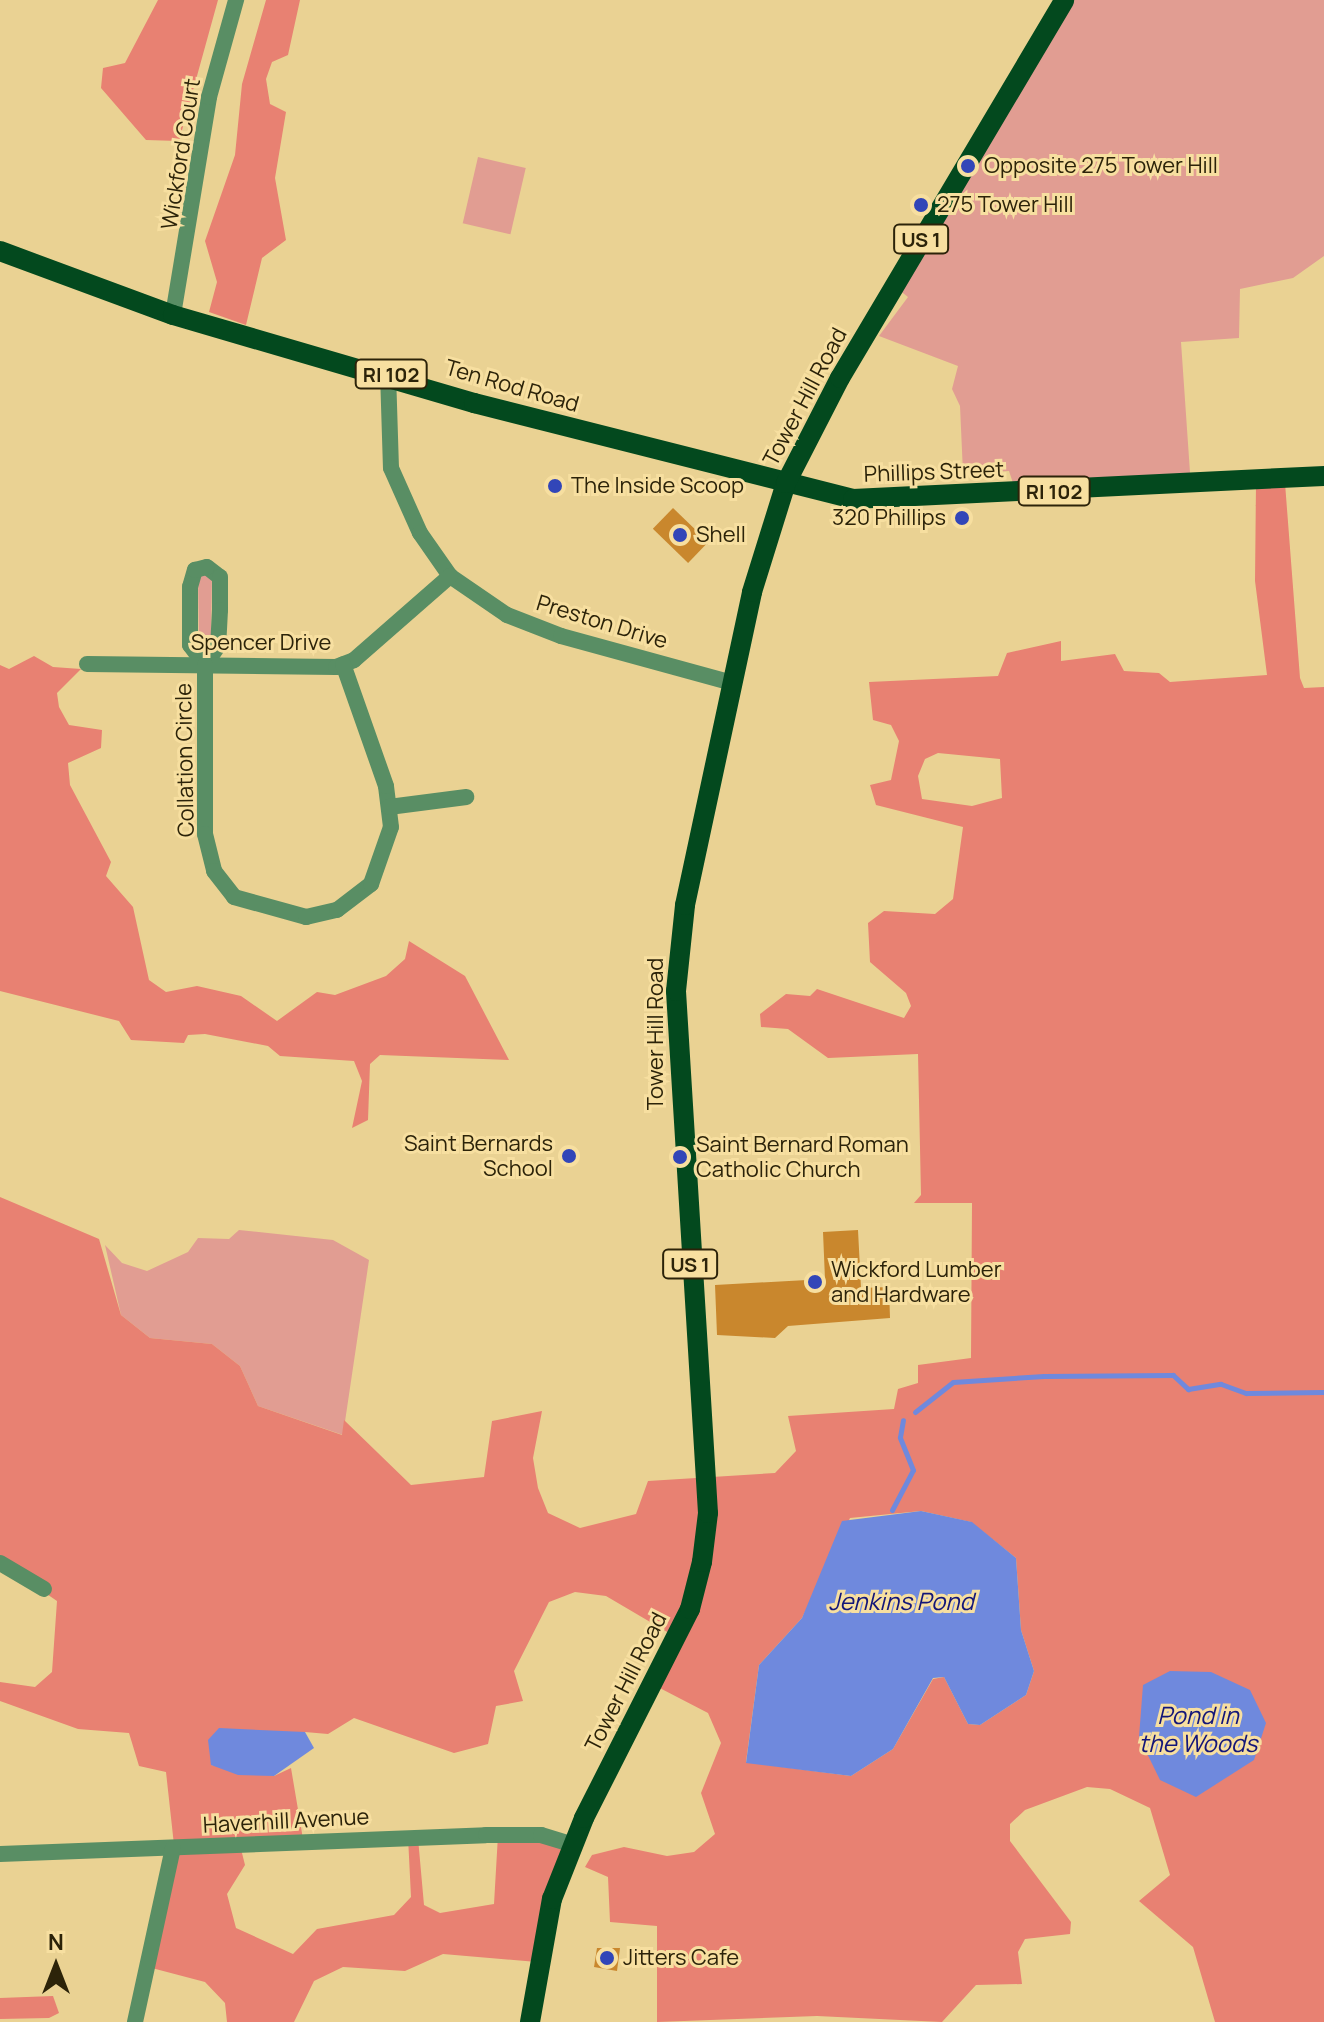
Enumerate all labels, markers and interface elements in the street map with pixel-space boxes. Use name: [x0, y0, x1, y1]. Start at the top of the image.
street label: Wickford Court: [156, 77, 206, 231]
place label: Opposite 275 Tower Hill: [984, 153, 1218, 179]
marker: Opposite 275 Tower Hill: [959, 157, 977, 175]
place label: 275 Tower Hill: [937, 192, 1074, 218]
marker: 275 Tower Hill: [912, 196, 930, 214]
road number: US 1: [893, 223, 949, 255]
street label: Tower Hill Road: [758, 323, 852, 471]
street label: Ten Rod Road: [442, 354, 582, 418]
road number: RI 102: [353, 358, 429, 390]
street label: Phillips Street: [863, 456, 1005, 488]
place label: The Inside Scoop: [571, 473, 744, 499]
road number: RI 102: [1016, 475, 1092, 507]
marker: The Inside Scoop: [546, 477, 564, 495]
place label: 320 Phillips: [832, 505, 946, 531]
marker: 320 Phillips: [953, 509, 971, 527]
place label: Shell: [696, 522, 746, 548]
marker: Shell: [671, 526, 689, 544]
street label: Preston Drive: [533, 590, 671, 654]
street label: Spencer Drive: [191, 630, 331, 656]
street label: Collation Circle: [170, 683, 200, 837]
street label: Tower Hill Road: [643, 958, 669, 1110]
place label: Saint Bernards School: [404, 1130, 553, 1182]
place label: Saint Bernard Roman Catholic Church: [696, 1131, 909, 1182]
marker: Saint Bernards School: [560, 1147, 578, 1165]
marker: Saint Bernard Roman Catholic Church: [671, 1148, 689, 1166]
road number: US 1: [662, 1248, 718, 1280]
place label: Wickford Lumber and Hardware: [831, 1256, 1002, 1308]
marker: Wickford Lumber and Hardware: [806, 1273, 824, 1291]
water label: Jenkins Pond: [828, 1587, 974, 1615]
street label: Tower Hill Road: [580, 1608, 672, 1756]
water label: Pond in the Woods: [1139, 1701, 1257, 1757]
street label: Haverhill Avenue: [202, 1803, 370, 1839]
north arrow: [16, 1926, 96, 2006]
text: N: [48, 1927, 64, 1957]
place label: Jitters Cafe: [623, 1945, 739, 1971]
marker: Jitters Cafe: [598, 1949, 616, 1967]

